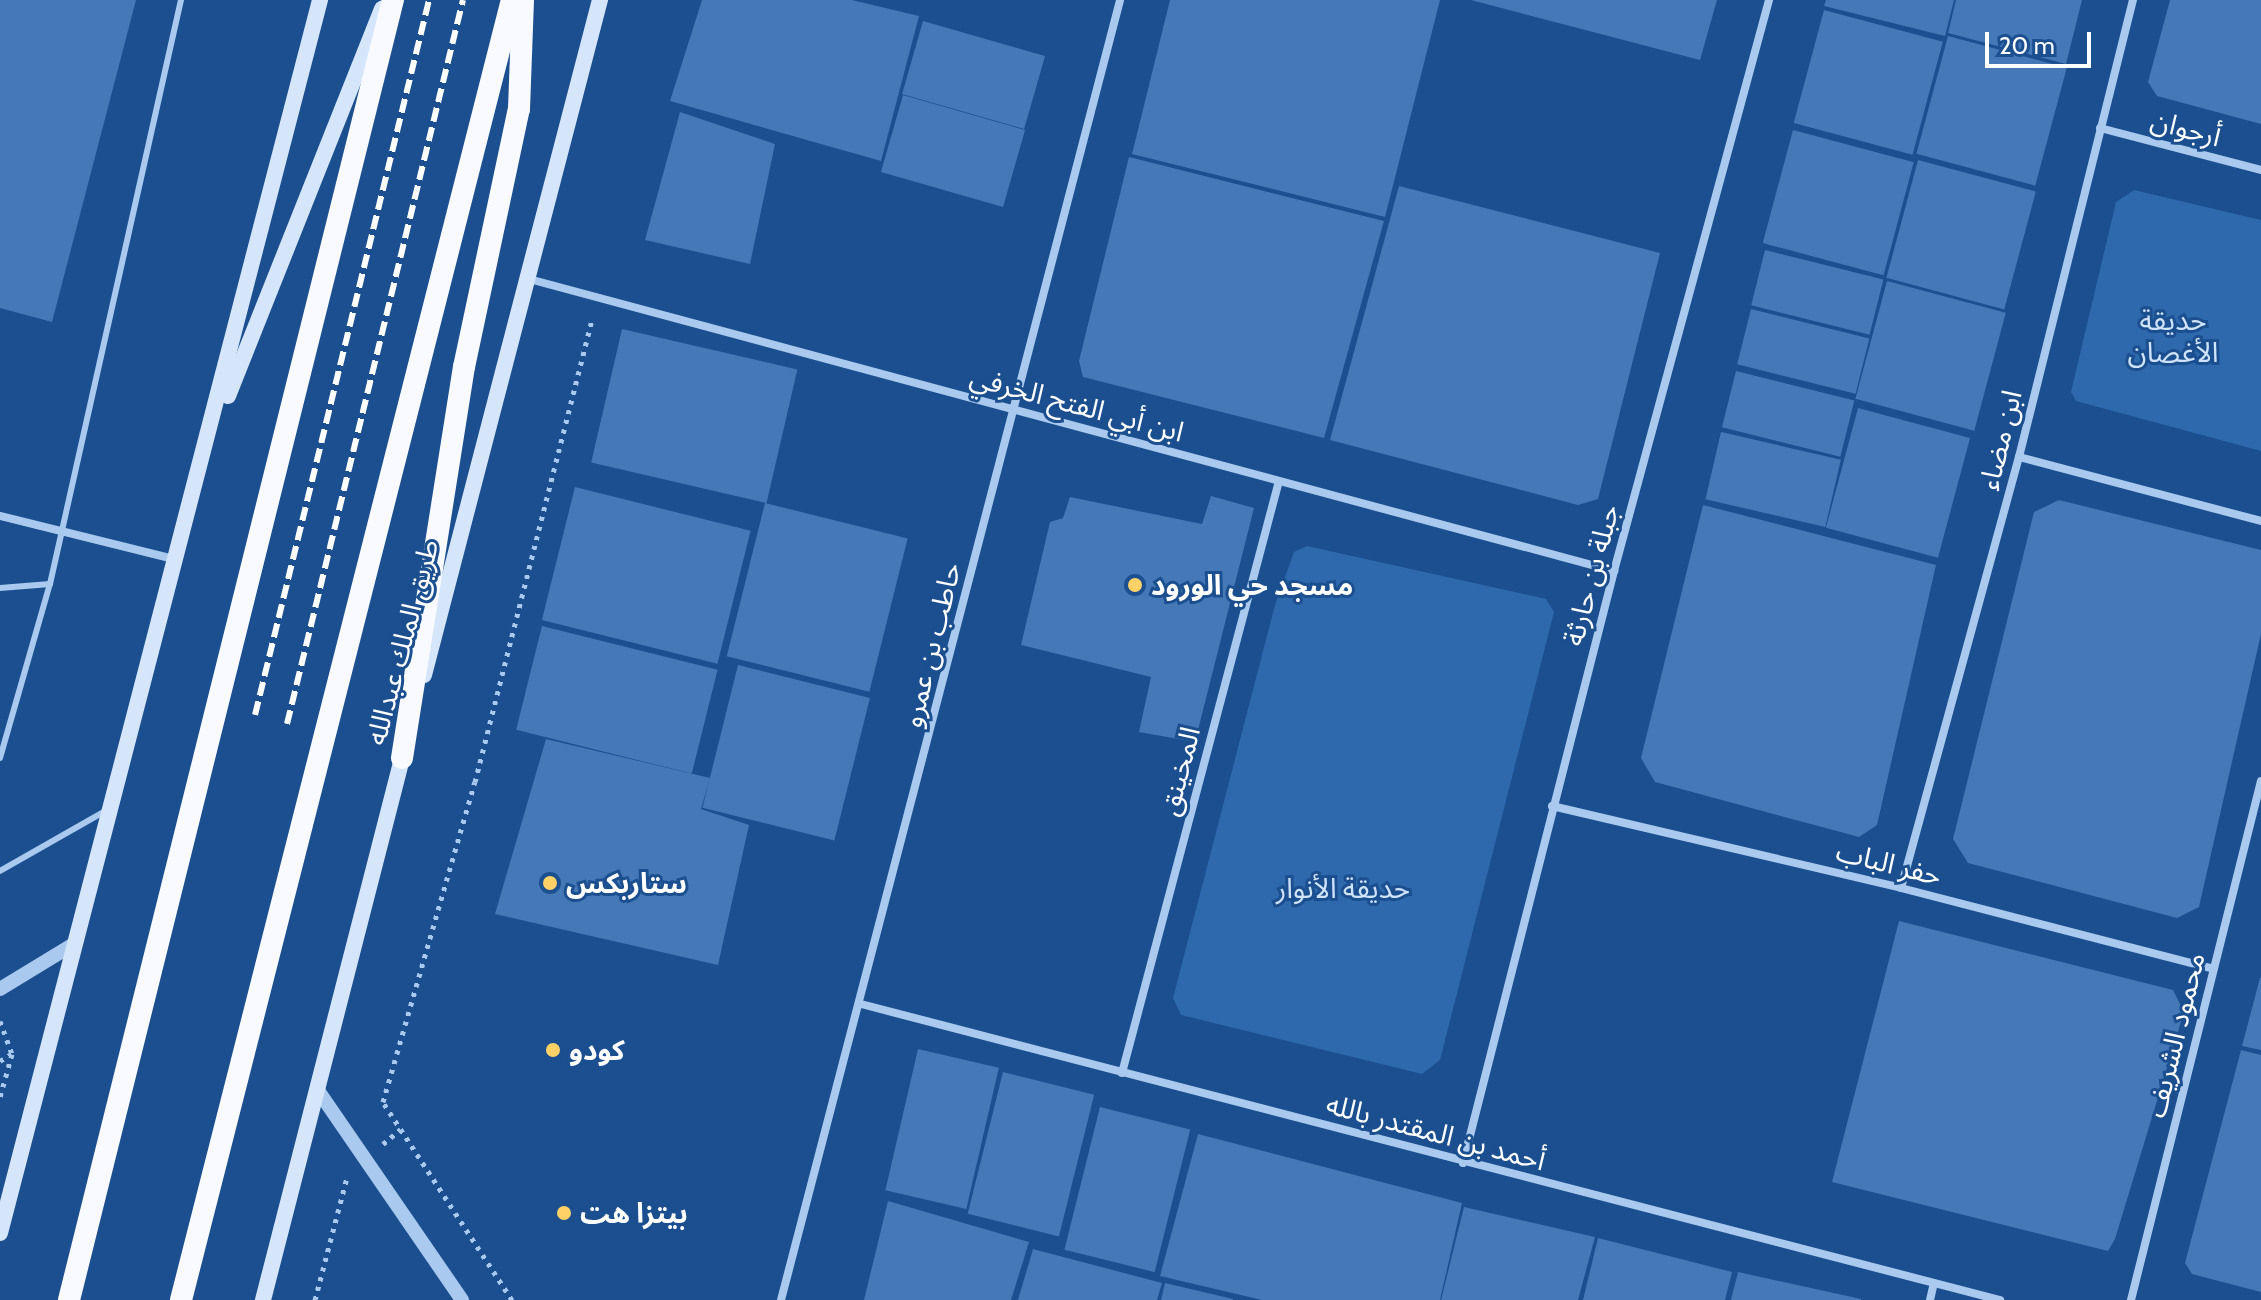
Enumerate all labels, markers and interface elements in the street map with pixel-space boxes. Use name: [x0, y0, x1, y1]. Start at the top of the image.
scale bar: [1989, 16, 2095, 66]
text: 20 m: [1999, 31, 2055, 60]
street label: أرجوان: [2147, 103, 2225, 153]
park label: حديقة الأغصان: [2128, 303, 2218, 369]
street label: ابن أبي الفتح الخرفي: [966, 359, 1188, 449]
street label: ابن مضاء: [1971, 387, 2029, 493]
street label: جبلة بن حارثة: [1556, 501, 1626, 649]
street label: طريق الملك عبدالله: [358, 535, 446, 749]
street label: حاطب بن عمرو: [894, 559, 968, 731]
place label: مسجد حي الورود: [1151, 568, 1353, 602]
marker: مسجد حي الورود: [1126, 576, 1144, 594]
street label: المخينق: [1151, 723, 1207, 819]
street label: حفر الباب: [1833, 834, 1945, 892]
place label: ستاربكس: [566, 866, 687, 900]
park label: حديقة الأنوار: [1276, 871, 1410, 905]
marker: ستاربكس: [541, 874, 559, 892]
street label: محمود الشريف: [2138, 949, 2212, 1121]
place label: كودو: [569, 1033, 625, 1067]
marker: كودو: [544, 1041, 562, 1059]
street label: أحمد بن المقتدر بالله: [1323, 1087, 1549, 1177]
place label: بيتزا هت: [580, 1196, 688, 1230]
marker: بيتزا هت: [555, 1204, 573, 1222]

